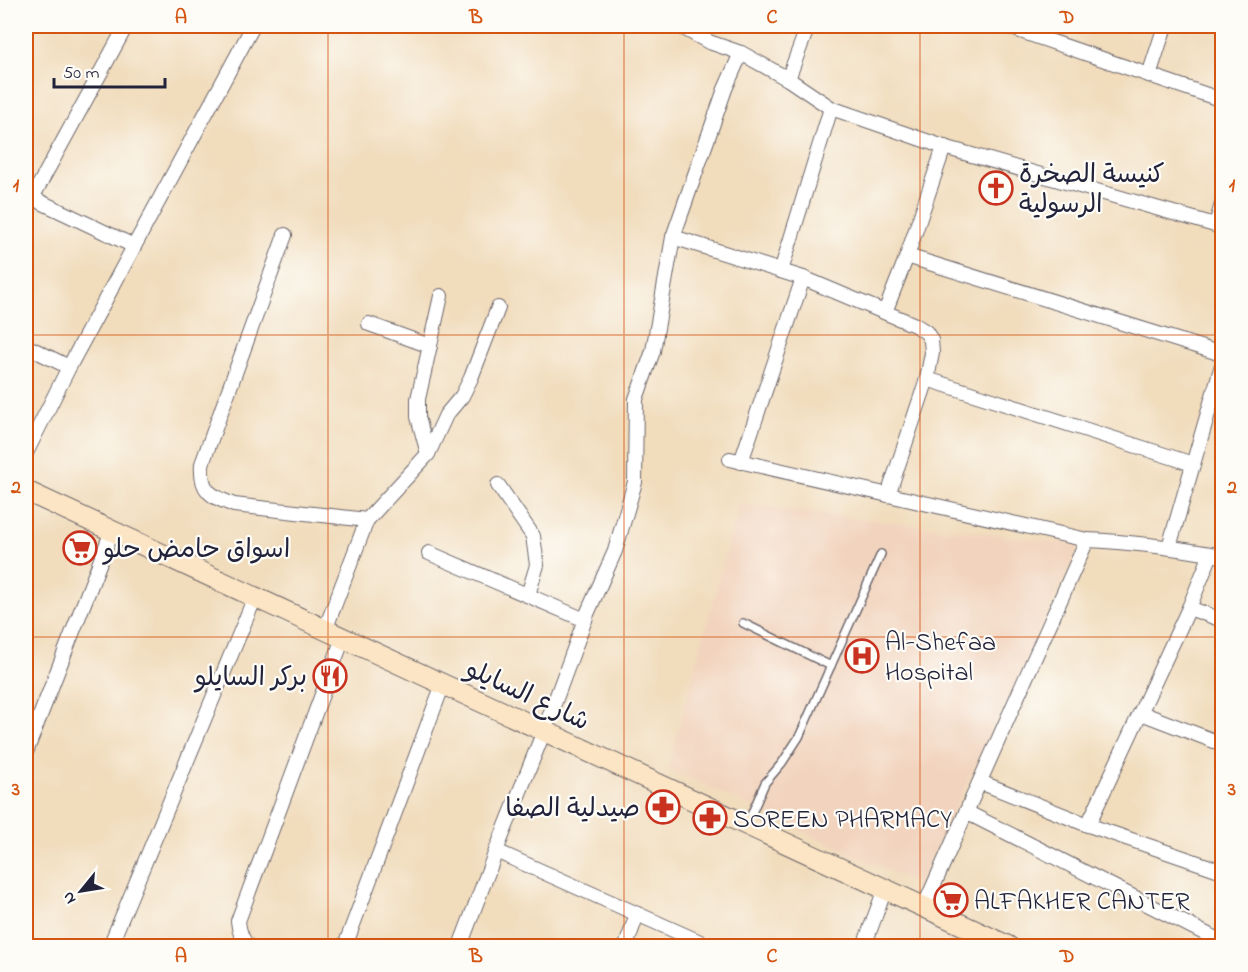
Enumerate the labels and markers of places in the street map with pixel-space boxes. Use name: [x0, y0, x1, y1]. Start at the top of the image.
place label: كنيسة الصخرة الرسولية: [1019, 157, 1165, 225]
church icon: كنيسة الصخرة الرسولية: [978, 170, 1014, 206]
supermarket icon: اسواق حامض حلو: [62, 530, 98, 566]
place label: اسواق حامض حلو: [102, 532, 290, 570]
place label: Al-Shefaa Hospital: [885, 625, 996, 693]
hospital icon: Al-Shefaa Hospital: [844, 638, 880, 674]
restaurant icon: بركر السايلو: [312, 658, 348, 694]
place label: بركر السايلو: [194, 660, 307, 698]
pharmacy icon: صيدلية الصفا: [645, 789, 681, 825]
place label: صيدلية الصفا: [505, 791, 640, 829]
pharmacy icon: SOREEN PHARMACY: [692, 800, 728, 836]
place label: SOREEN PHARMACY: [733, 802, 952, 840]
supermarket icon: ALFAKHER CANTER: [933, 882, 969, 918]
place label: ALFAKHER CANTER: [974, 884, 1190, 922]

